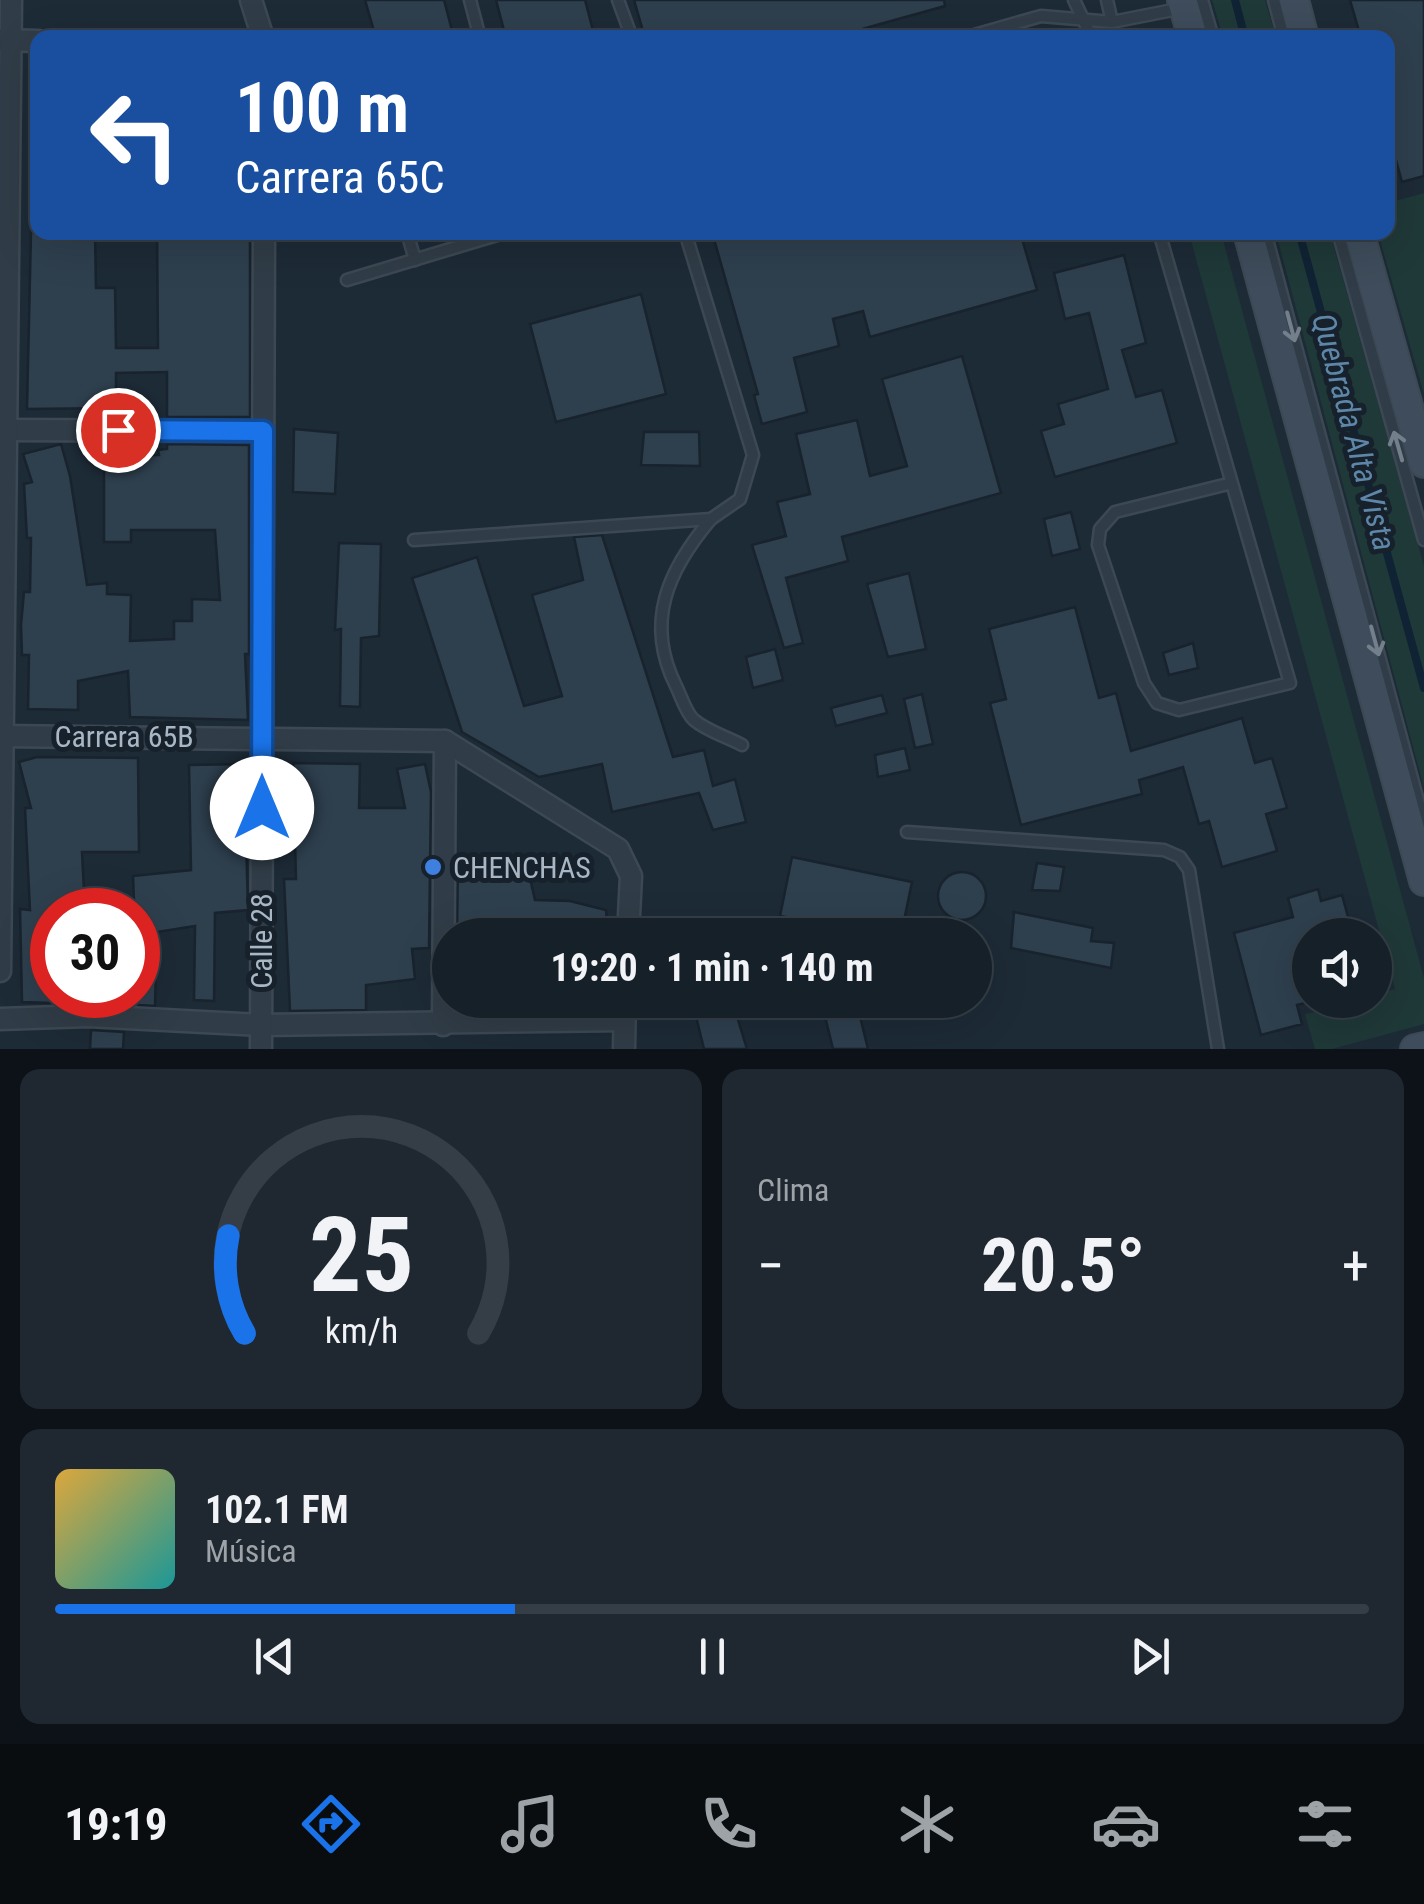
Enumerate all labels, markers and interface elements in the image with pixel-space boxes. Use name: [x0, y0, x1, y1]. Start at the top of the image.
text: 100 m: [235, 67, 409, 149]
icon: left: [70, 70, 200, 200]
text: Carrera 65C: [235, 151, 445, 204]
water label: Quebrada Alta Vista: [1304, 309, 1404, 555]
one-way arrow: [1282, 311, 1301, 342]
pin: [76, 388, 161, 473]
icon: arrive: [91, 403, 146, 458]
one-way arrow: [1387, 431, 1406, 462]
one-way arrow: [1367, 624, 1385, 656]
street label: Carrera 65B: [54, 719, 194, 754]
position arrow: [210, 756, 314, 860]
place label: CHENCHAS: [453, 850, 591, 885]
marker: CHENCHAS: [422, 856, 444, 878]
speed limit sign: 30: [30, 888, 160, 1018]
street label: Calle 28: [244, 893, 279, 989]
map controls: [1292, 918, 1392, 1018]
button: sound: [1292, 918, 1392, 1018]
text: 19:20 · 1 min · 140 m: [551, 946, 873, 990]
text: Clima: [757, 1171, 829, 1209]
text: 25: [308, 1195, 414, 1316]
text: 20.5°: [981, 1221, 1145, 1309]
text: −: [757, 1234, 785, 1298]
text: +: [1342, 1234, 1369, 1298]
text: km/h: [324, 1310, 398, 1352]
text: 102.1 FM: [205, 1488, 349, 1532]
text: Música: [205, 1532, 297, 1570]
icon: previous: [247, 1629, 302, 1684]
icon: pause: [685, 1629, 740, 1684]
icon: next: [1123, 1629, 1178, 1684]
icon: directions: [296, 1789, 366, 1859]
icon: music: [495, 1789, 565, 1859]
icon: phone: [694, 1789, 764, 1859]
icon: climate: [892, 1789, 962, 1859]
icon: car: [1091, 1789, 1161, 1859]
icon: filters: [1290, 1789, 1360, 1859]
text: 19:19: [64, 1798, 168, 1851]

